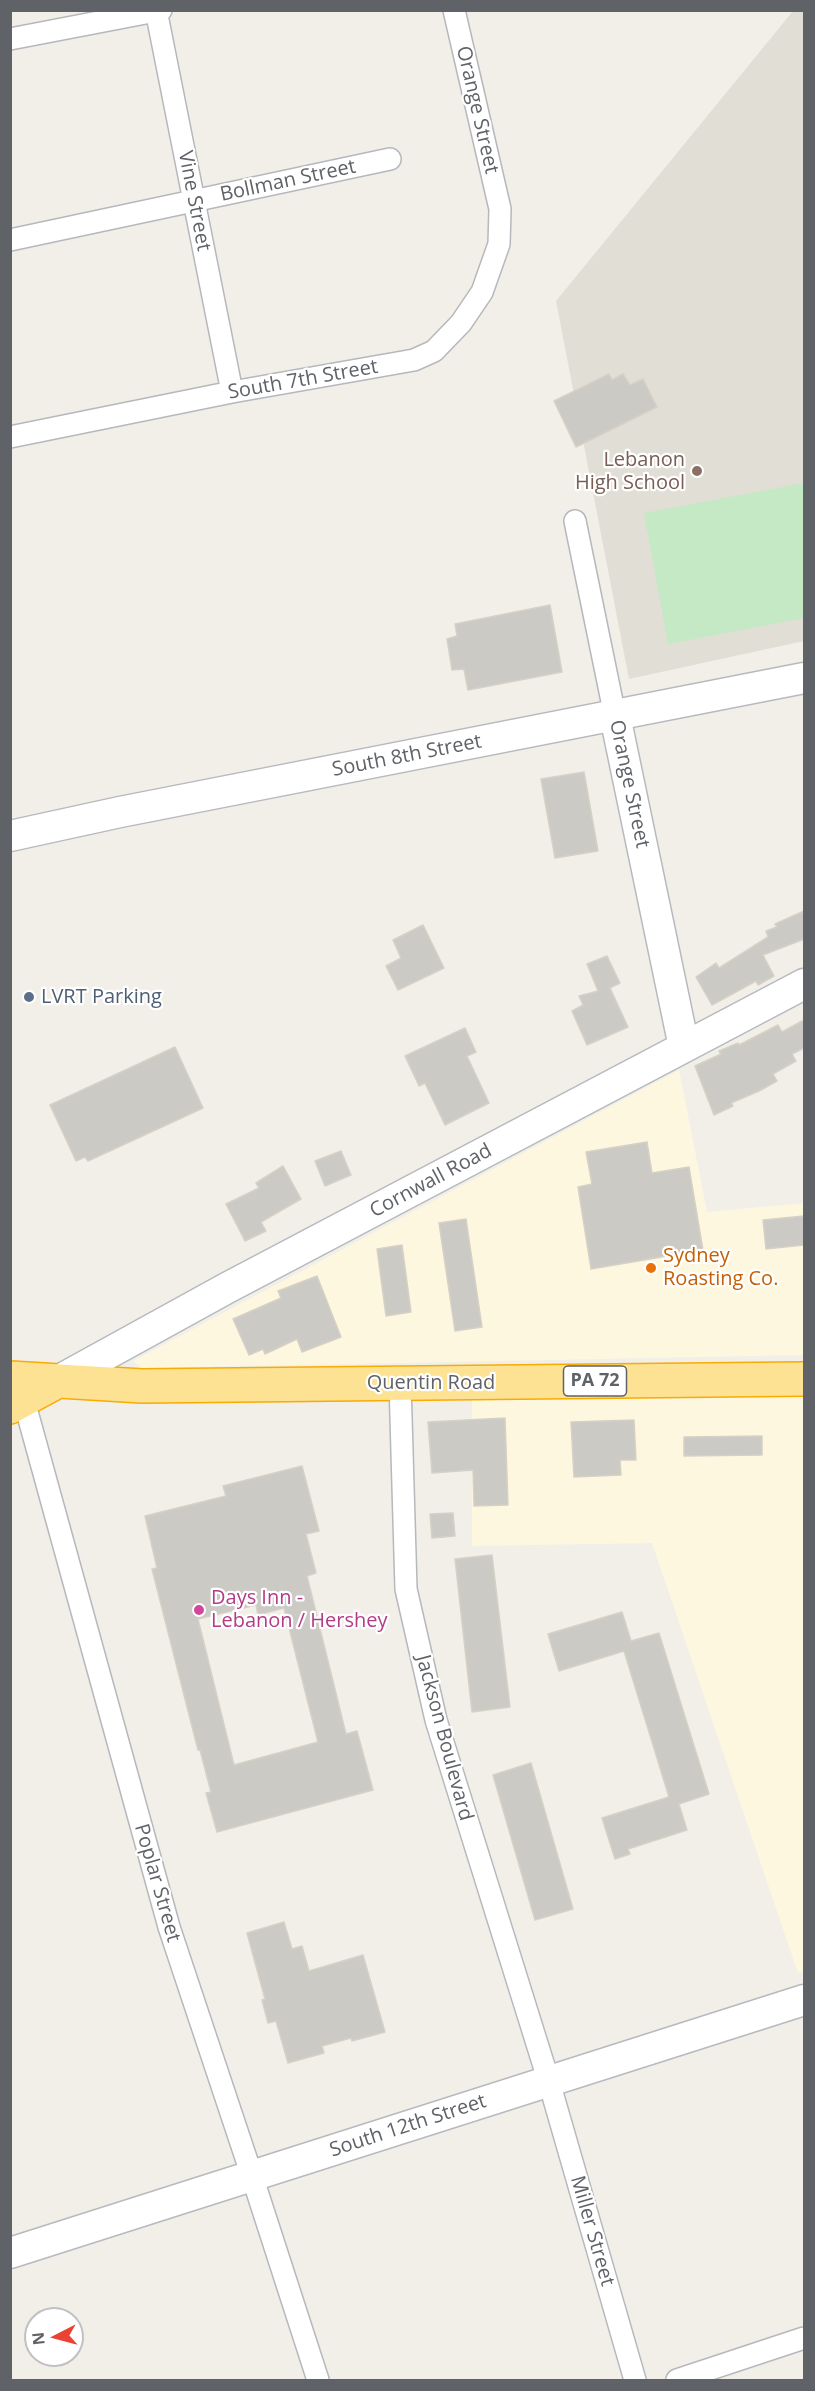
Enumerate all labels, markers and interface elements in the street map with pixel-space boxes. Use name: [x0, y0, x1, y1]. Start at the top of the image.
street label: Orange Street: [451, 44, 503, 176]
street label: Vine Street: [173, 149, 215, 253]
street label: Bollman Street: [218, 155, 358, 207]
street label: South 7th Street: [226, 355, 380, 405]
place label: Lebanon High School: [575, 448, 685, 495]
marker: Lebanon High School: [690, 464, 704, 478]
street label: Orange Street: [604, 718, 654, 850]
street label: South 8th Street: [330, 730, 484, 782]
place label: LVRT Parking: [41, 985, 162, 1009]
marker: LVRT Parking: [22, 990, 36, 1004]
street label: Cornwall Road: [366, 1139, 496, 1223]
place label: Sydney Roasting Co.: [663, 1244, 778, 1291]
marker: Sydney Roasting Co.: [644, 1261, 658, 1275]
road number: PA 72: [564, 1366, 626, 1396]
street label: Quentin Road: [367, 1371, 495, 1395]
place label: Days Inn - Lebanon / Hershey: [211, 1586, 388, 1633]
marker: Days Inn - Lebanon / Hershey: [192, 1603, 206, 1617]
street label: Jackson Boulevard: [410, 1652, 478, 1824]
street label: Poplar Street: [129, 1821, 185, 1945]
street label: South 12th Street: [327, 2089, 489, 2163]
street label: Miller Street: [565, 2173, 619, 2289]
north arrow: [24, 2307, 84, 2367]
text: N: [26, 2331, 50, 2346]

